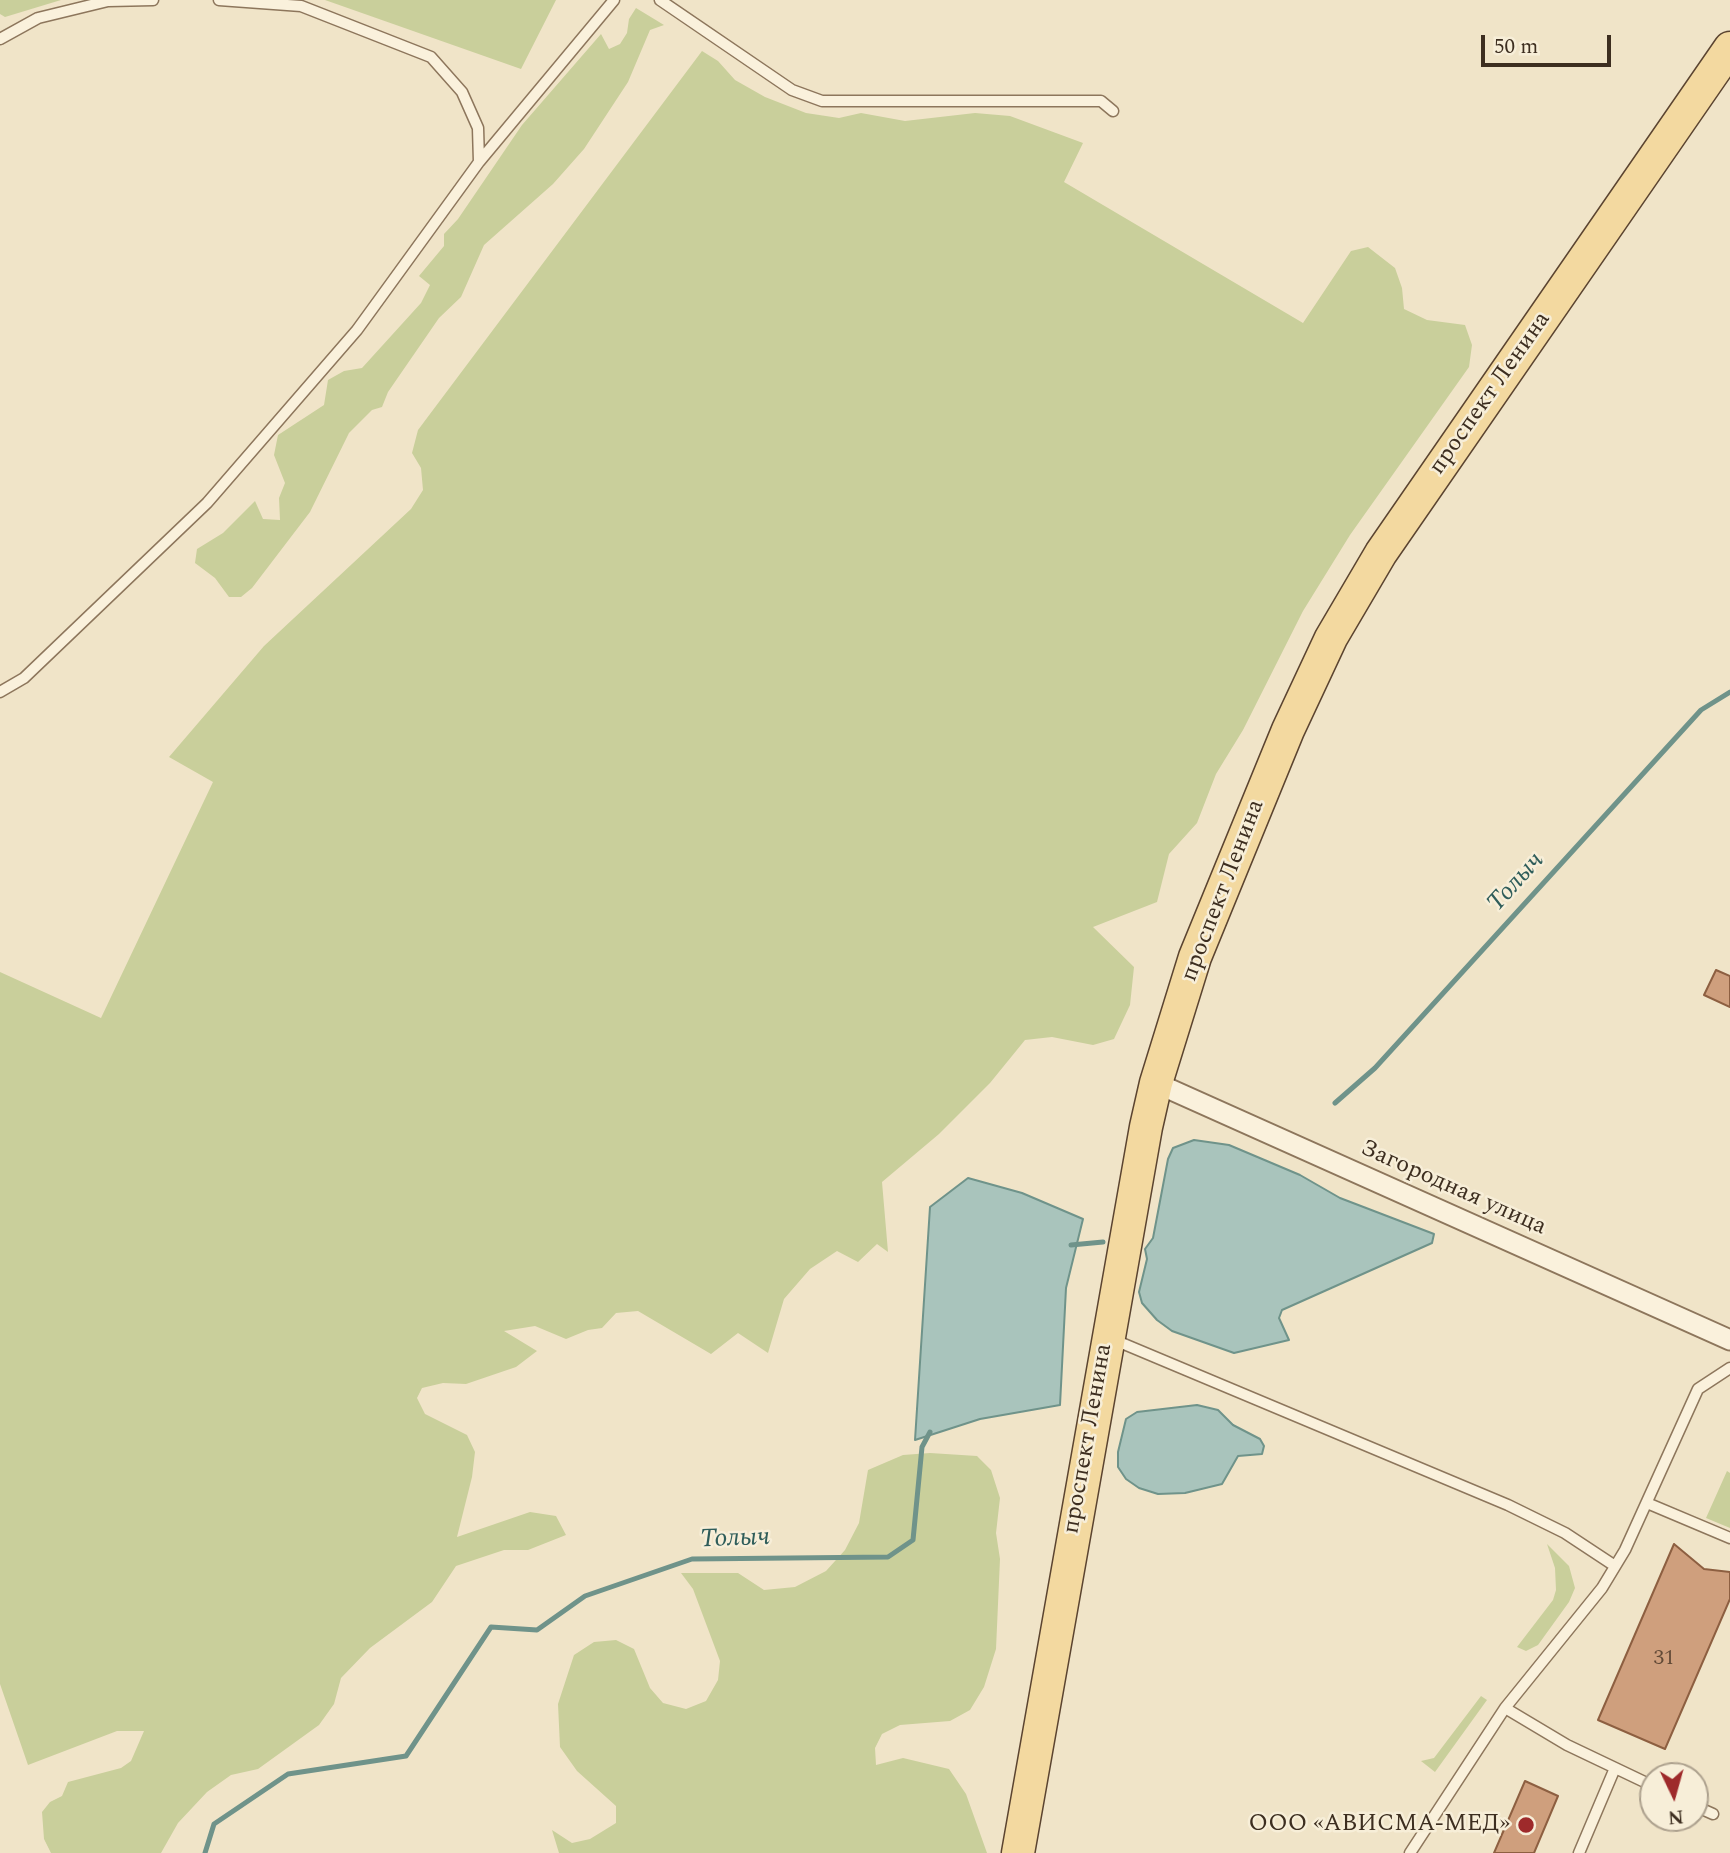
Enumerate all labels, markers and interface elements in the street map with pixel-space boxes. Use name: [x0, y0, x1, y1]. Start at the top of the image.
scale bar: [1485, 21, 1614, 65]
text: 50 m: [1494, 31, 1538, 63]
street label: проспект Ленина: [1424, 307, 1558, 481]
street label: проспект Ленина: [1176, 796, 1272, 986]
water label: Толыч: [1482, 847, 1552, 919]
street label: Загородная улица: [1356, 1135, 1550, 1243]
street label: проспект Ленина: [1058, 1342, 1120, 1536]
water label: Толыч: [699, 1523, 771, 1557]
house number: 31: [1654, 1647, 1674, 1673]
north arrow: [1639, 1762, 1709, 1832]
text: N: [1667, 1801, 1685, 1832]
place label: ООО «АВИСМА-МЕД»: [1249, 1811, 1510, 1839]
marker: ООО «АВИСМА-МЕД»: [1516, 1815, 1536, 1835]

